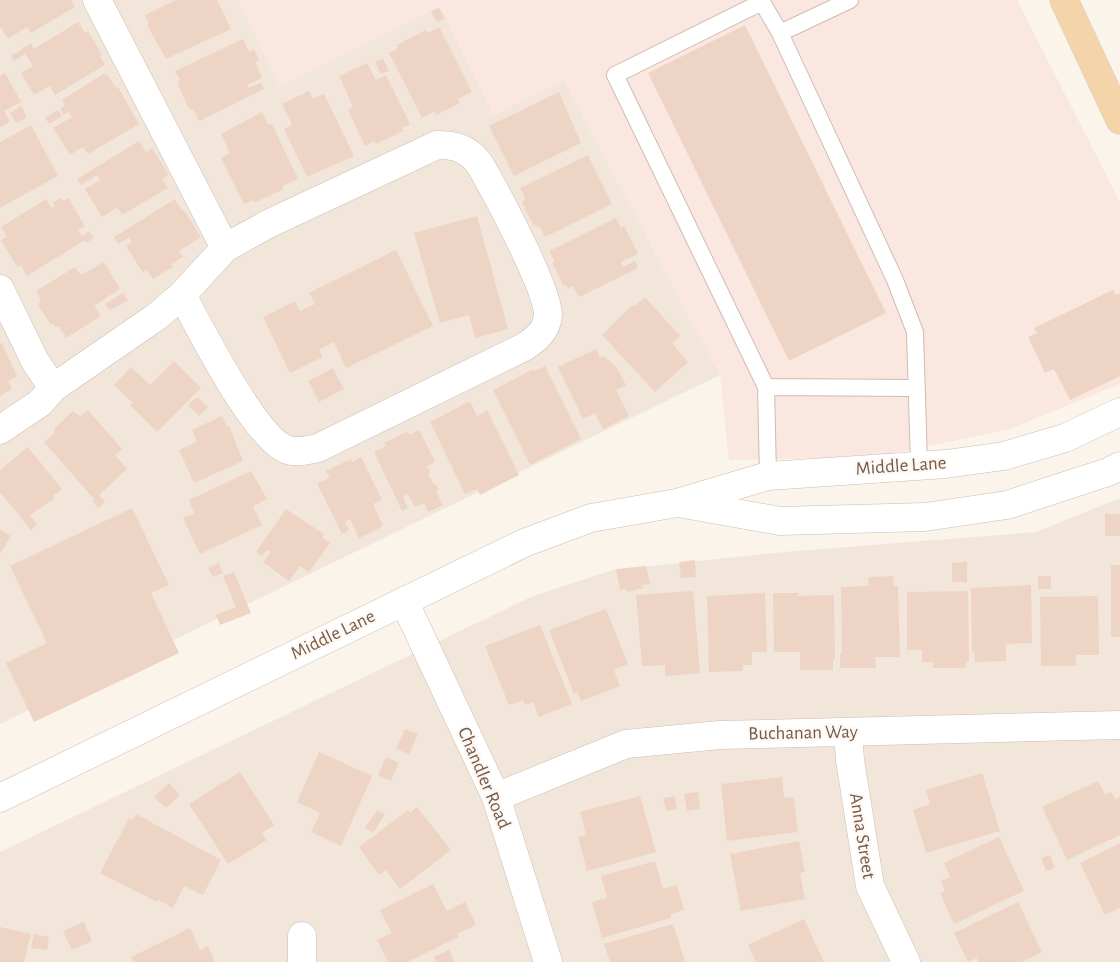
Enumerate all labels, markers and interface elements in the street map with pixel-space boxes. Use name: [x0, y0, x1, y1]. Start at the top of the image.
street label: Middle Lane: [855, 453, 947, 479]
street label: Middle Lane: [288, 607, 378, 663]
street label: Buchanan Way: [748, 723, 858, 743]
street label: Chandler Road: [454, 724, 514, 832]
street label: Anna Street: [846, 792, 878, 880]

